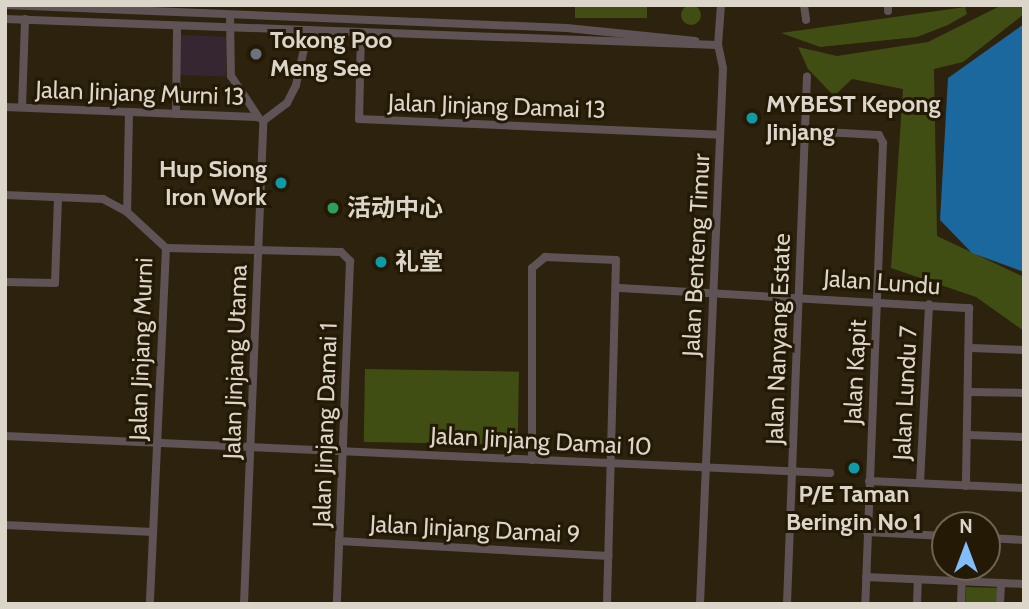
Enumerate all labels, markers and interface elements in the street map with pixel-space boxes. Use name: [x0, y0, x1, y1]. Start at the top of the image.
place label: Tokong Poo Meng See: [270, 26, 392, 82]
marker: Tokong Poo Meng See: [248, 46, 264, 62]
street label: Jalan Jinjang Murni 13: [35, 75, 245, 111]
street label: Jalan Jinjang Damai 13: [388, 88, 606, 124]
place label: MYBEST Kepong Jinjang: [766, 90, 940, 146]
marker: MYBEST Kepong Jinjang: [744, 110, 760, 126]
street label: Jalan Benteng Timur: [676, 153, 716, 357]
place label: Hup Siong Iron Work: [159, 155, 267, 211]
marker: Hup Siong Iron Work: [273, 175, 289, 191]
place label: 活动中心: [347, 194, 443, 222]
marker: 活动中心: [325, 200, 341, 216]
street label: Jalan Nanyang Estate: [760, 233, 796, 445]
place label: 礼堂: [395, 248, 443, 276]
marker: 礼堂: [373, 254, 389, 270]
street label: Jalan Jinjang Murni: [123, 257, 159, 441]
street label: Jalan Jinjang Utama: [217, 264, 253, 460]
street label: Jalan Lundu: [823, 264, 941, 300]
street label: Jalan Kapit: [838, 319, 872, 425]
street label: Jalan Jinjang Damai 1: [307, 322, 343, 528]
street label: Jalan Lundu 7: [887, 325, 923, 461]
street label: Jalan Jinjang Damai 10: [430, 421, 652, 461]
marker: P/E Taman Beringin No 1: [846, 460, 862, 476]
place label: P/E Taman Beringin No 1: [786, 480, 922, 536]
street label: Jalan Jinjang Damai 9: [369, 509, 581, 549]
north arrow: [931, 511, 1001, 581]
text: N: [959, 515, 973, 538]

